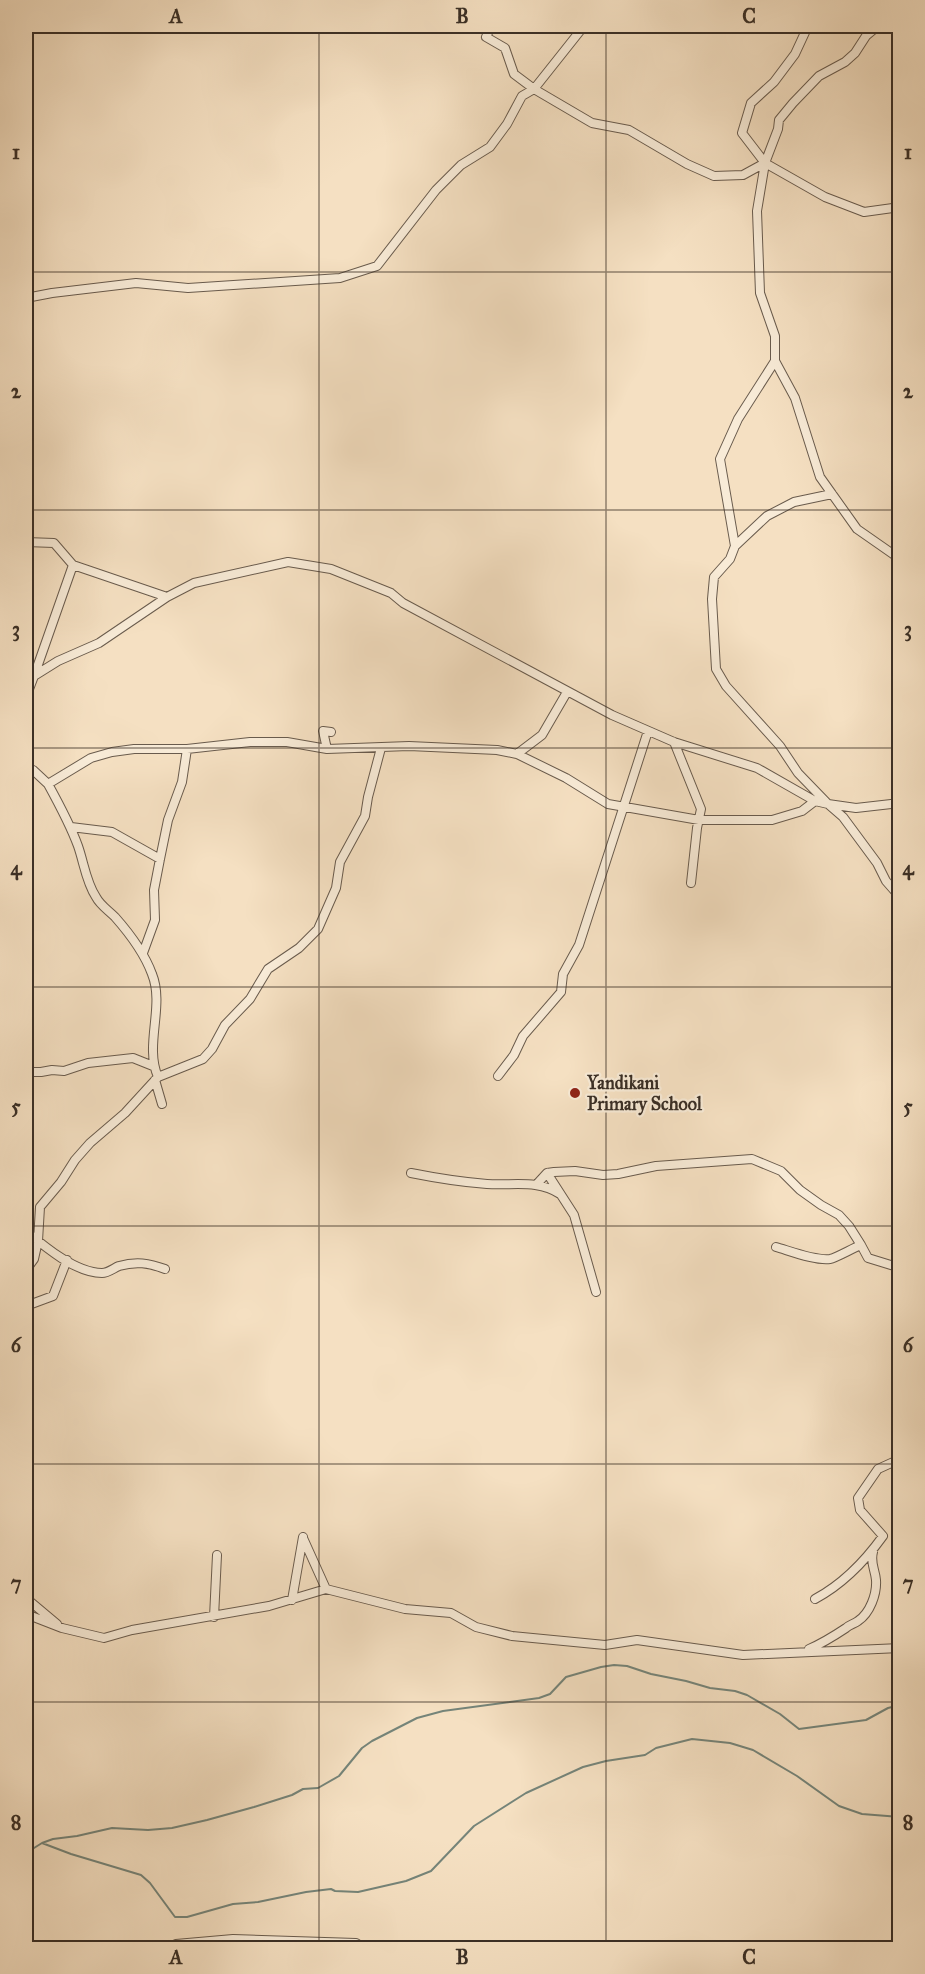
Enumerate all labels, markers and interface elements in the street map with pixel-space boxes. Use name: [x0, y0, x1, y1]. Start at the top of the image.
text: A: [167, 4, 183, 28]
text: B: [455, 4, 469, 28]
text: C: [742, 4, 756, 28]
text: 1: [12, 140, 20, 164]
text: 1: [904, 140, 912, 164]
text: 2: [11, 379, 22, 403]
text: 2: [903, 379, 914, 403]
text: 3: [12, 617, 20, 642]
text: 3: [904, 617, 912, 642]
text: 4: [10, 856, 22, 881]
text: 4: [902, 856, 914, 881]
place label: Yandikani Primary School: [586, 1072, 703, 1116]
marker: Yandikani Primary School: [568, 1086, 582, 1100]
text: 5: [11, 1094, 21, 1118]
text: 5: [903, 1094, 913, 1118]
text: 6: [11, 1333, 23, 1357]
text: 6: [903, 1333, 915, 1357]
text: 7: [11, 1571, 22, 1595]
text: 7: [903, 1571, 914, 1595]
text: 8: [11, 1810, 21, 1834]
text: 8: [903, 1810, 913, 1834]
text: A: [167, 1945, 183, 1969]
text: B: [455, 1945, 469, 1969]
text: C: [742, 1945, 756, 1969]

